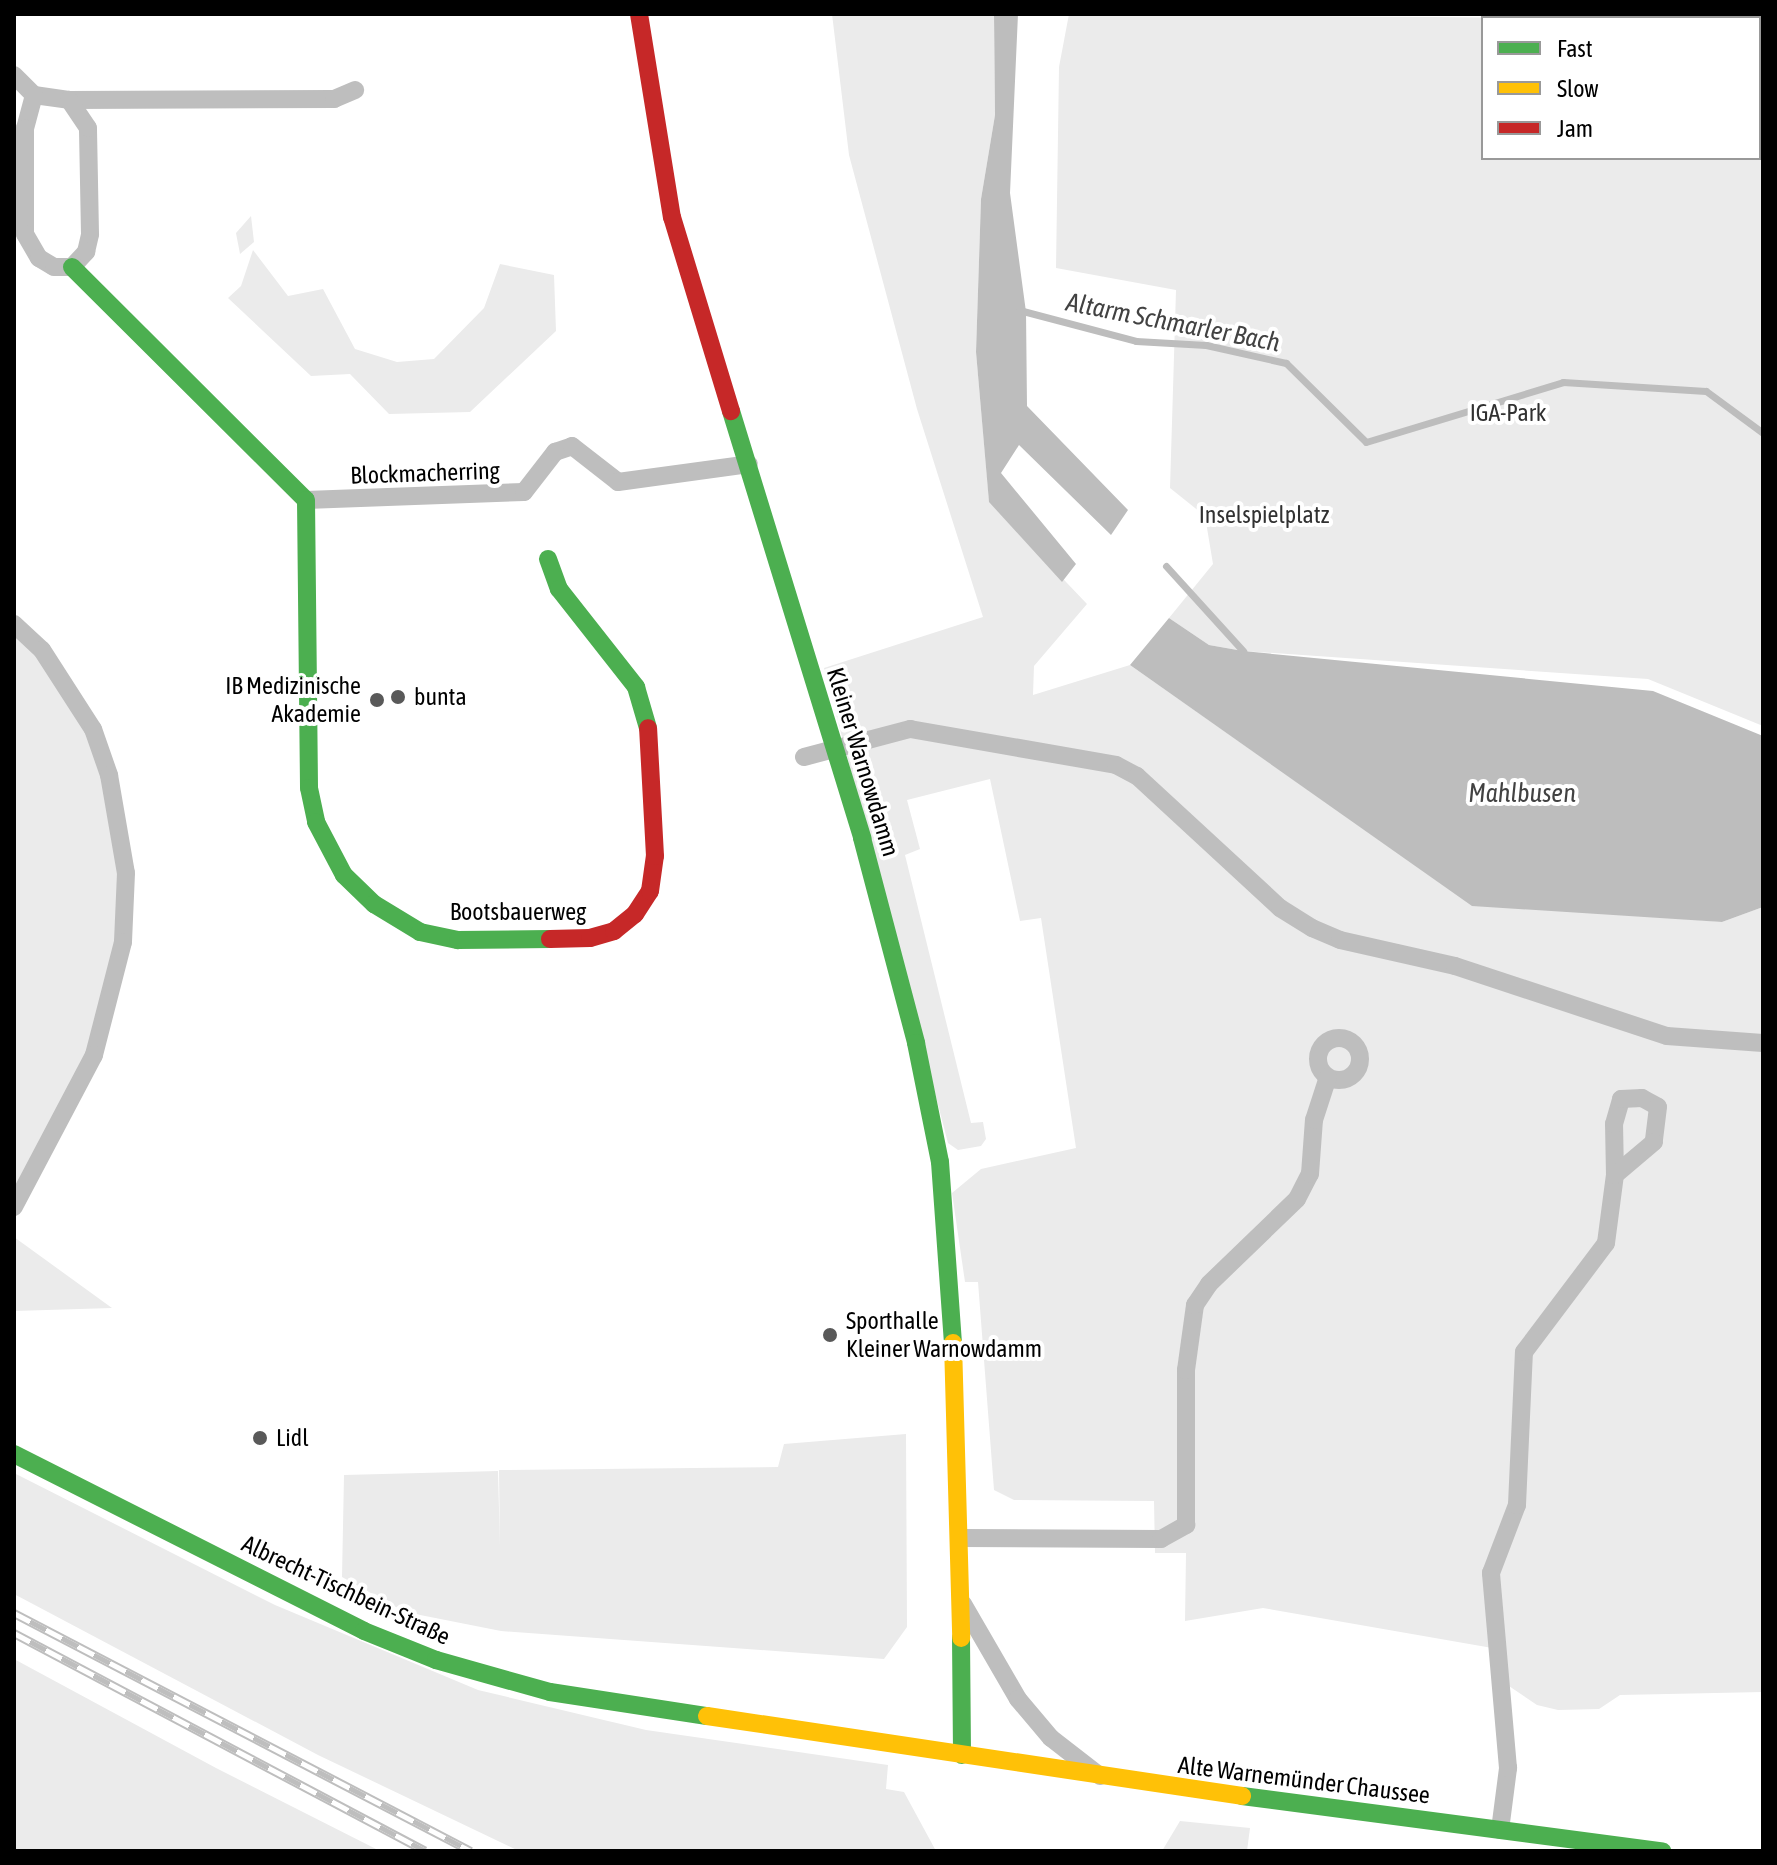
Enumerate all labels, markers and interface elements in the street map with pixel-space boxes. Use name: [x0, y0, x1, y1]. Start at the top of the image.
legend: [1481, 16, 1761, 160]
text: Fast: [1557, 35, 1593, 62]
text: Slow: [1557, 75, 1599, 102]
text: Jam: [1557, 115, 1593, 142]
water label: Altarm Schmarler Bach: [1064, 287, 1282, 359]
park label: IGA-Park: [1470, 399, 1546, 427]
street label: Blockmacherring: [350, 456, 500, 490]
park label: Inselspielplatz: [1199, 501, 1329, 529]
street label: Kleiner Warnowdamm: [821, 664, 905, 860]
place label: IB Medizinische Akademie: [225, 672, 361, 728]
place label: bunta: [414, 683, 467, 711]
marker: bunta: [389, 688, 407, 706]
marker: IB Medizinische Akademie: [368, 691, 386, 709]
water label: Mahlbusen: [1468, 778, 1576, 810]
street label: Bootsbauerweg: [450, 898, 586, 926]
place label: Sporthalle Kleiner Warnowdamm: [846, 1307, 1042, 1363]
marker: Sporthalle Kleiner Warnowdamm: [821, 1326, 839, 1344]
place label: Lidl: [276, 1424, 309, 1452]
marker: Lidl: [251, 1429, 269, 1447]
street label: Albrecht-Tischbein-Straße: [237, 1529, 455, 1651]
street label: Alte Warnemünder Chaussee: [1176, 1750, 1432, 1810]

